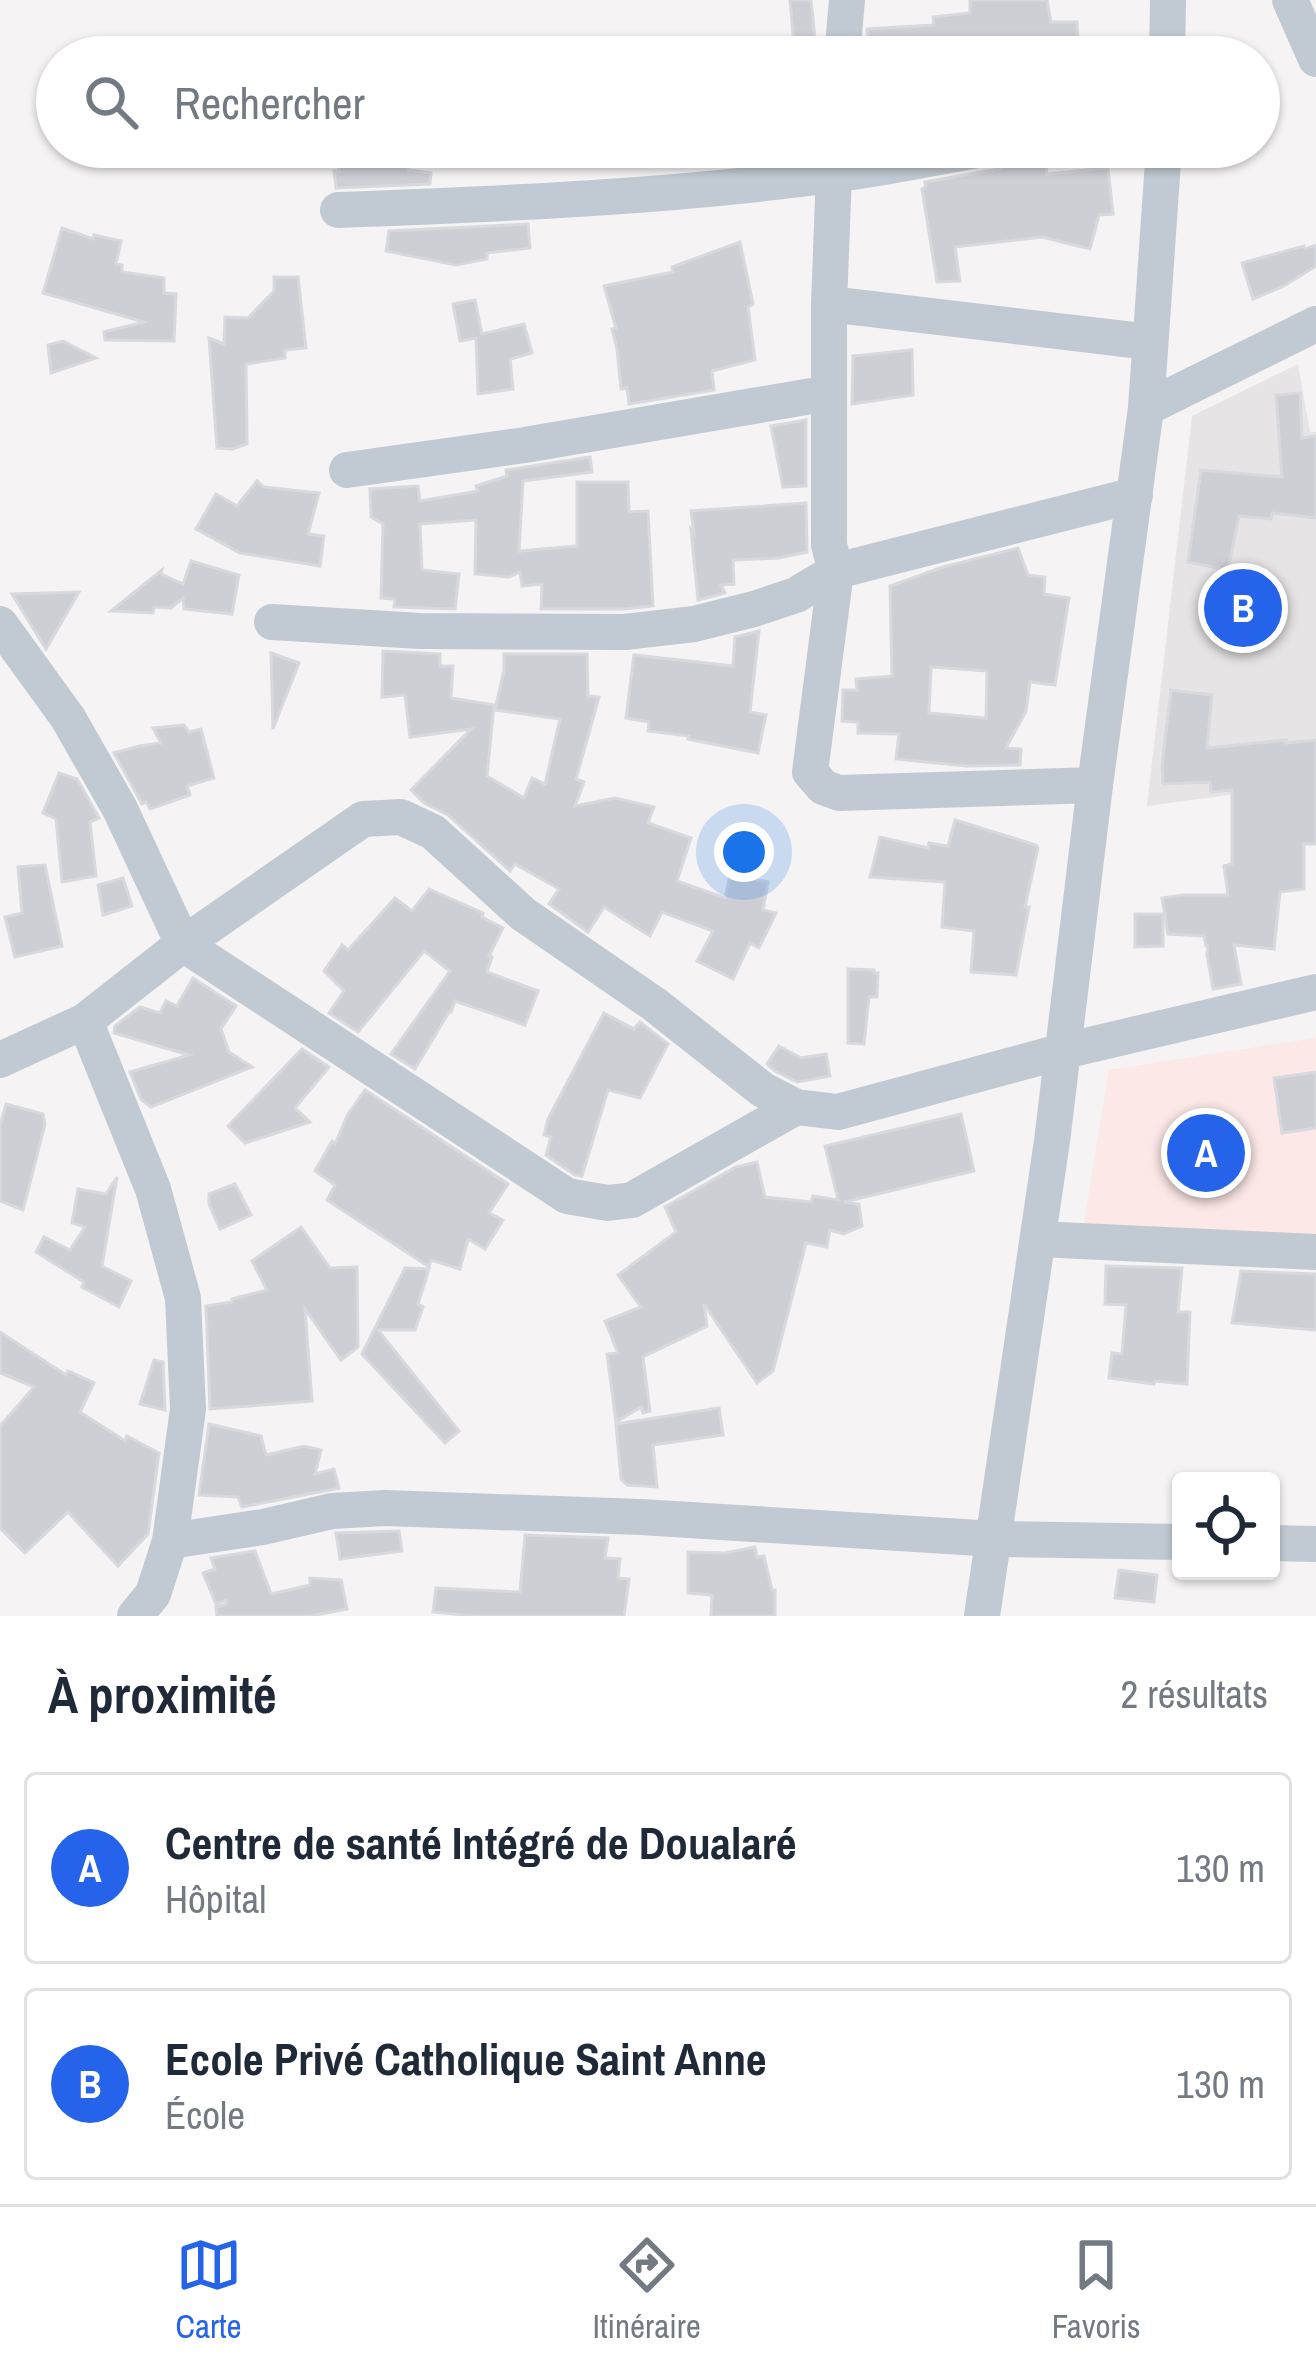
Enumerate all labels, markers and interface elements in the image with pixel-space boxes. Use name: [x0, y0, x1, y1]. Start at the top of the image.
search box: [36, 36, 1280, 168]
icon: search: [78, 69, 144, 135]
text: Rechercher: [174, 72, 365, 133]
pin: B: [1204, 563, 1282, 653]
your location: [714, 822, 774, 882]
pin: A: [1167, 1108, 1245, 1198]
map controls: [1172, 1472, 1280, 1580]
button: locate: [1172, 1472, 1280, 1580]
text: À proximité: [48, 1660, 277, 1729]
text: 2 résultats: [1120, 1668, 1268, 1720]
text: Centre de santé Intégré de Doualaré: [165, 1812, 797, 1873]
text: A: [78, 1842, 102, 1894]
text: 130 m: [1176, 1842, 1265, 1894]
text: Hôpital: [165, 1873, 266, 1925]
text: Ecole Privé Catholique Saint Anne: [165, 2028, 767, 2089]
text: B: [78, 2058, 102, 2110]
text: 130 m: [1176, 2058, 1265, 2110]
text: École: [165, 2089, 245, 2141]
tab: Carte: [175, 2232, 242, 2348]
tab: Itinéraire: [592, 2232, 701, 2348]
tab: Favoris: [1052, 2232, 1141, 2348]

